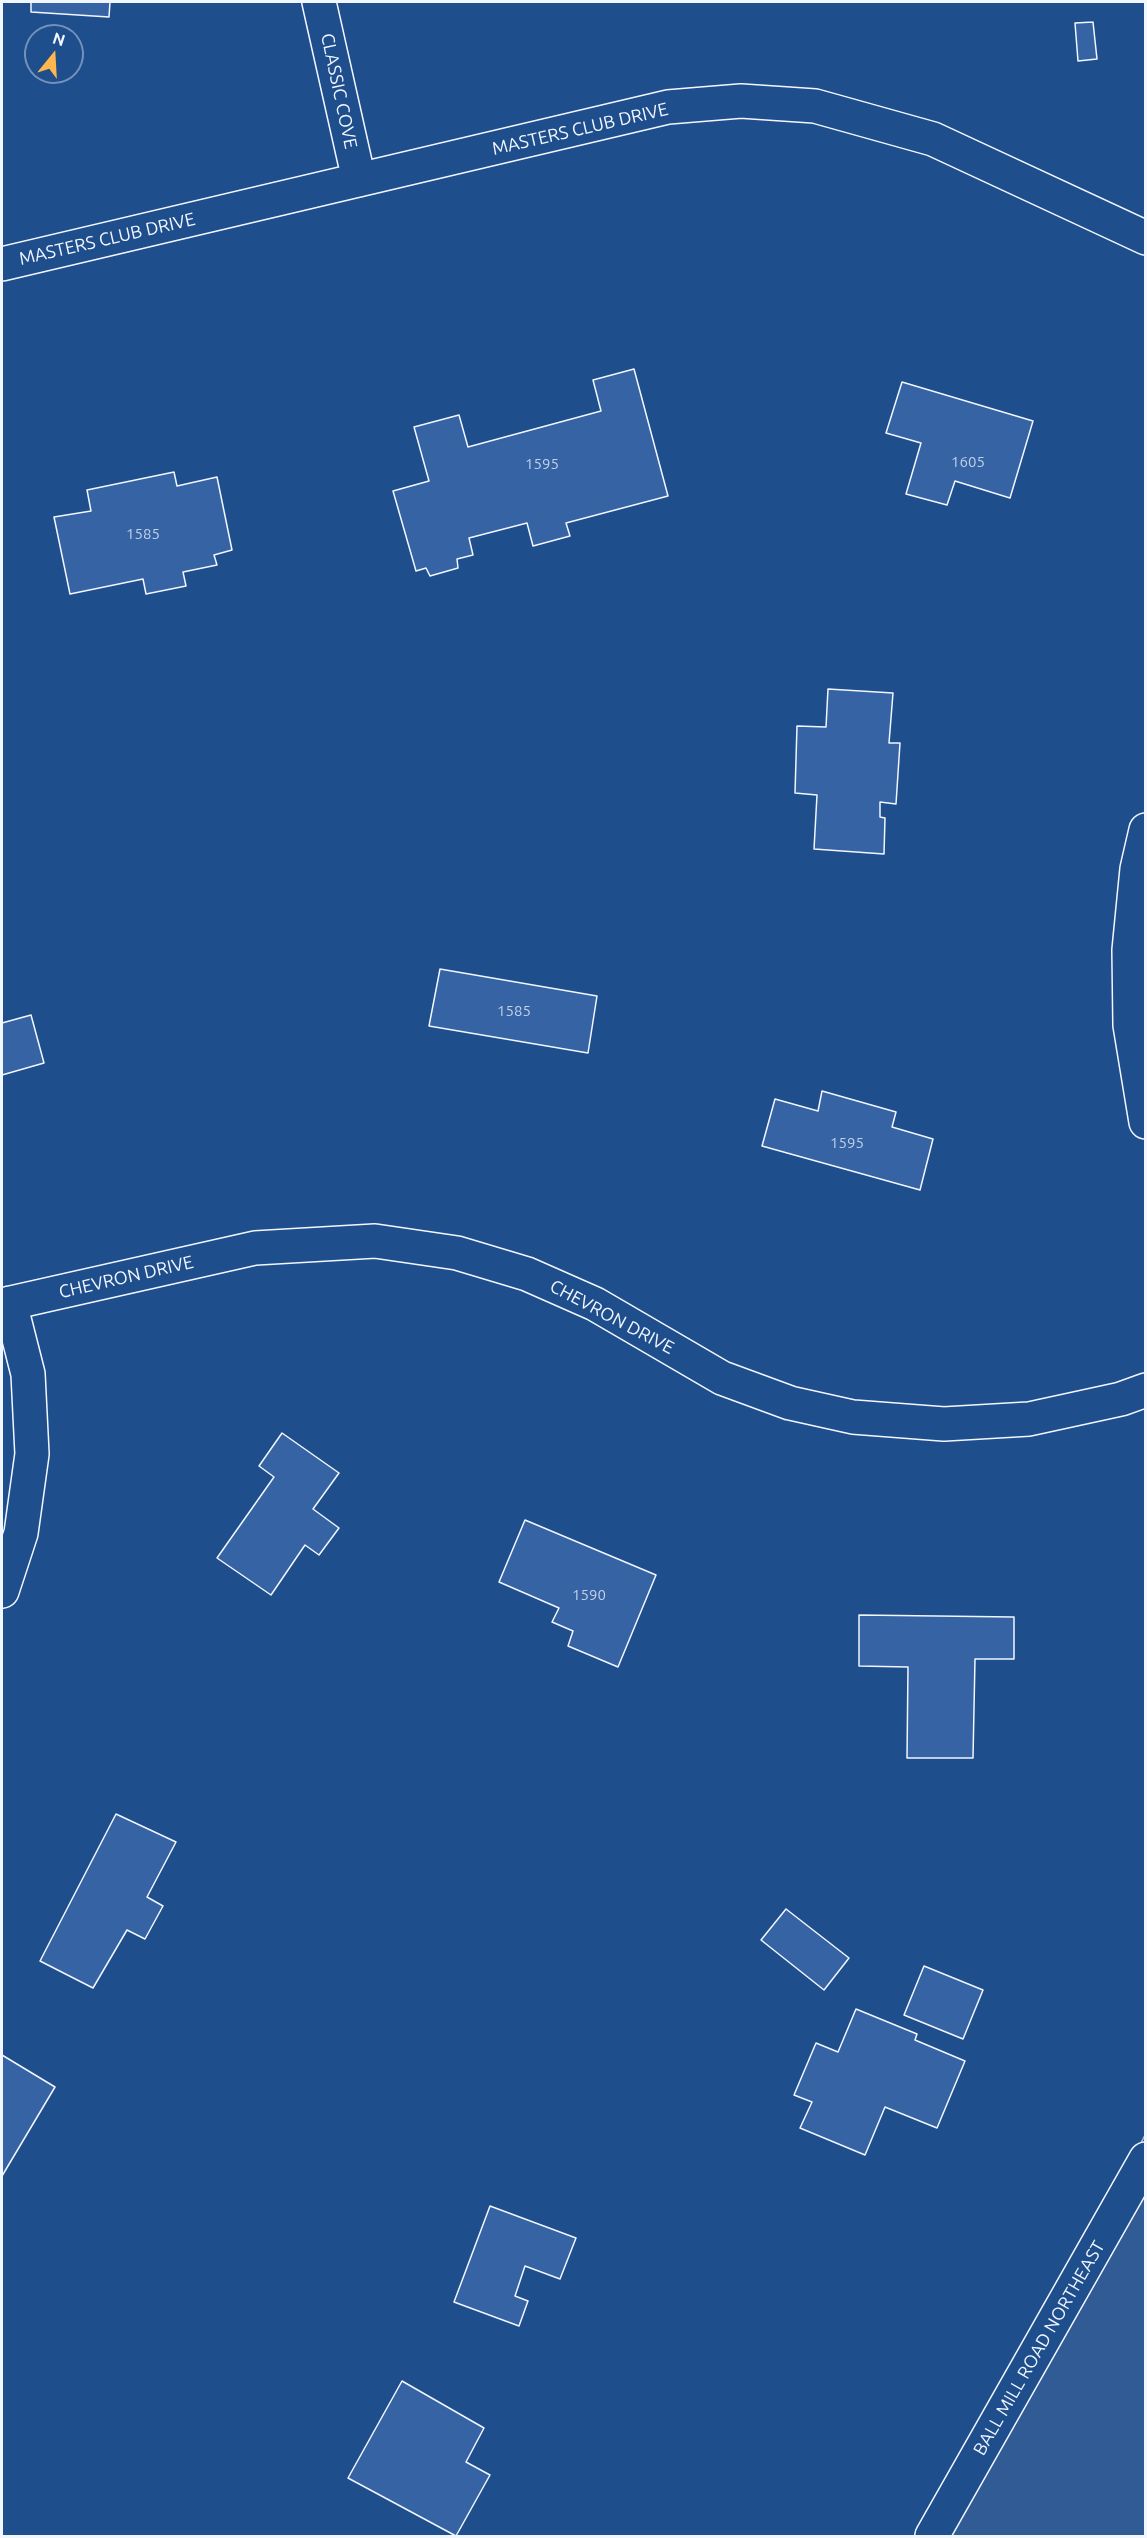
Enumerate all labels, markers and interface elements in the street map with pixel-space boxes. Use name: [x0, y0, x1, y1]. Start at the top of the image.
north arrow: [24, 24, 84, 84]
text: N: [50, 28, 67, 49]
street label: CLASSIC COVE: [316, 31, 362, 151]
street label: MASTERS CLUB DRIVE: [490, 98, 670, 160]
street label: MASTERS CLUB DRIVE: [17, 208, 197, 270]
house number: 1605: [951, 453, 985, 471]
house number: 1595: [525, 455, 559, 473]
house number: 1585: [126, 525, 160, 543]
house number: 1585: [497, 1002, 531, 1020]
house number: 1595: [830, 1134, 864, 1152]
street label: CHEVRON DRIVE: [57, 1251, 195, 1303]
street label: CHEVRON DRIVE: [546, 1275, 678, 1359]
house number: 1590: [572, 1586, 606, 1604]
street label: BALL MILL ROAD NORTHEAST: [969, 2237, 1109, 2459]

